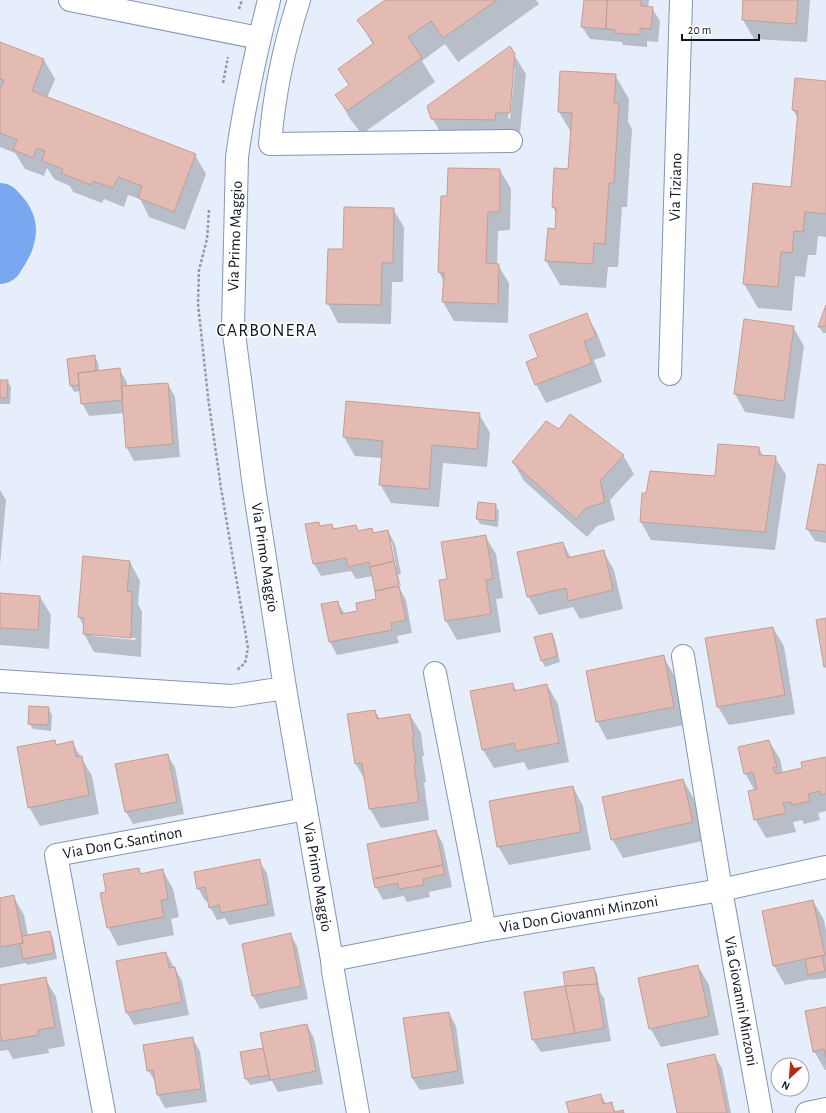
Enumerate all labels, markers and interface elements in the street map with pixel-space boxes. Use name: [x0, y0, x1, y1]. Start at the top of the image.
scale bar: [682, 16, 759, 42]
text: 20 m: [688, 24, 711, 36]
street label: Via Tiziano: [666, 152, 685, 222]
street label: Via Primo Maggio: [225, 180, 245, 292]
district label: CARBONERA: [216, 322, 318, 340]
street label: Via Primo Maggio: [249, 502, 281, 613]
street label: Via Primo Maggio: [300, 821, 335, 933]
street label: Via Don G.Santinon: [61, 824, 183, 862]
street label: Via Don Giovanni Minzoni: [498, 893, 659, 935]
street label: Via Giovanni Minzoni: [721, 935, 760, 1067]
north arrow: [770, 1057, 810, 1097]
text: N: [780, 1079, 792, 1092]

